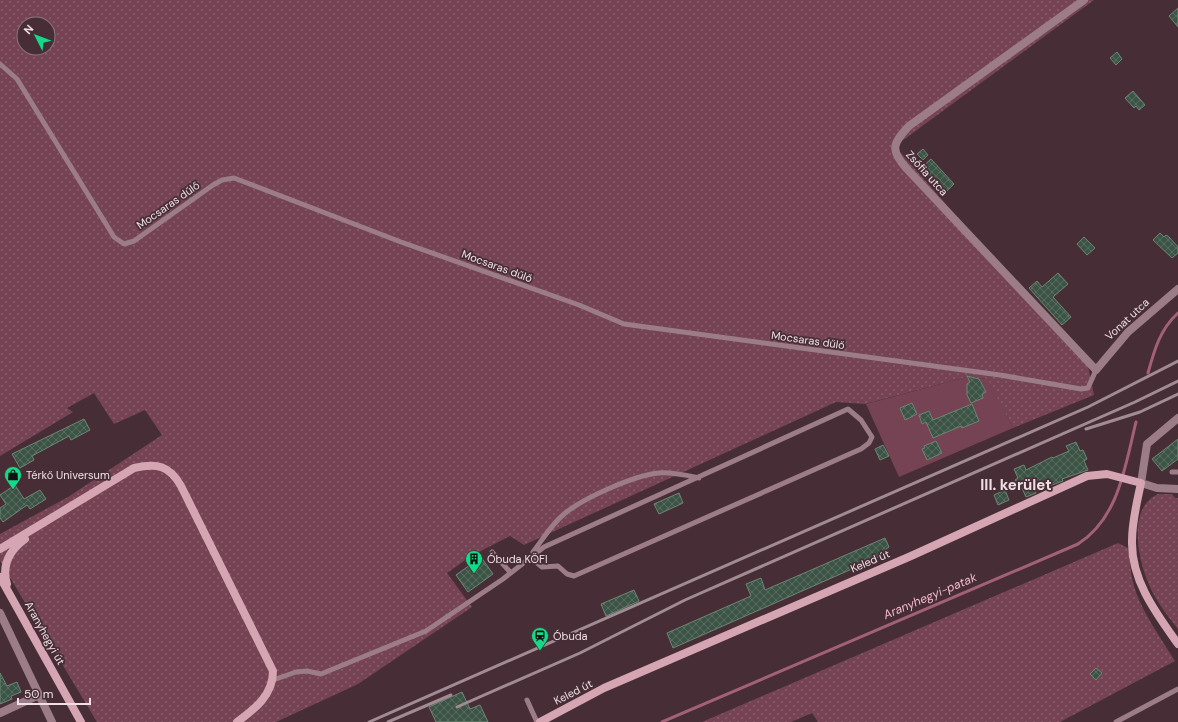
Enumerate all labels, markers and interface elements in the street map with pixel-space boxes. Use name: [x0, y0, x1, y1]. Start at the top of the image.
north arrow: [16, 16, 56, 56]
text: N: [21, 22, 36, 37]
street label: Zsófia utca: [903, 148, 951, 198]
street label: Mocsaras dűlő: [134, 178, 202, 232]
street label: Mocsaras dűlő: [460, 247, 534, 285]
street label: Vonat utca: [1102, 295, 1152, 343]
street label: Mocsaras dűlő: [770, 328, 846, 352]
shop icon: Térkő Universum: [3, 465, 23, 490]
place label: Térkő Universum: [26, 468, 110, 482]
district label: III. kerület: [980, 475, 1052, 495]
street label: Keled út: [848, 546, 892, 576]
building icon: Óbuda KÖFI: [464, 549, 484, 574]
place label: Óbuda KÖFI: [487, 552, 547, 566]
water label: Aranyhegyi-patak: [880, 569, 980, 623]
street label: Aranyhegyi út: [22, 599, 68, 667]
station icon: Óbuda: [530, 626, 550, 651]
place label: Óbuda: [553, 629, 588, 643]
street label: Keled út: [551, 676, 595, 708]
scale bar: [18, 680, 90, 706]
text: 50 m: [24, 686, 53, 702]

